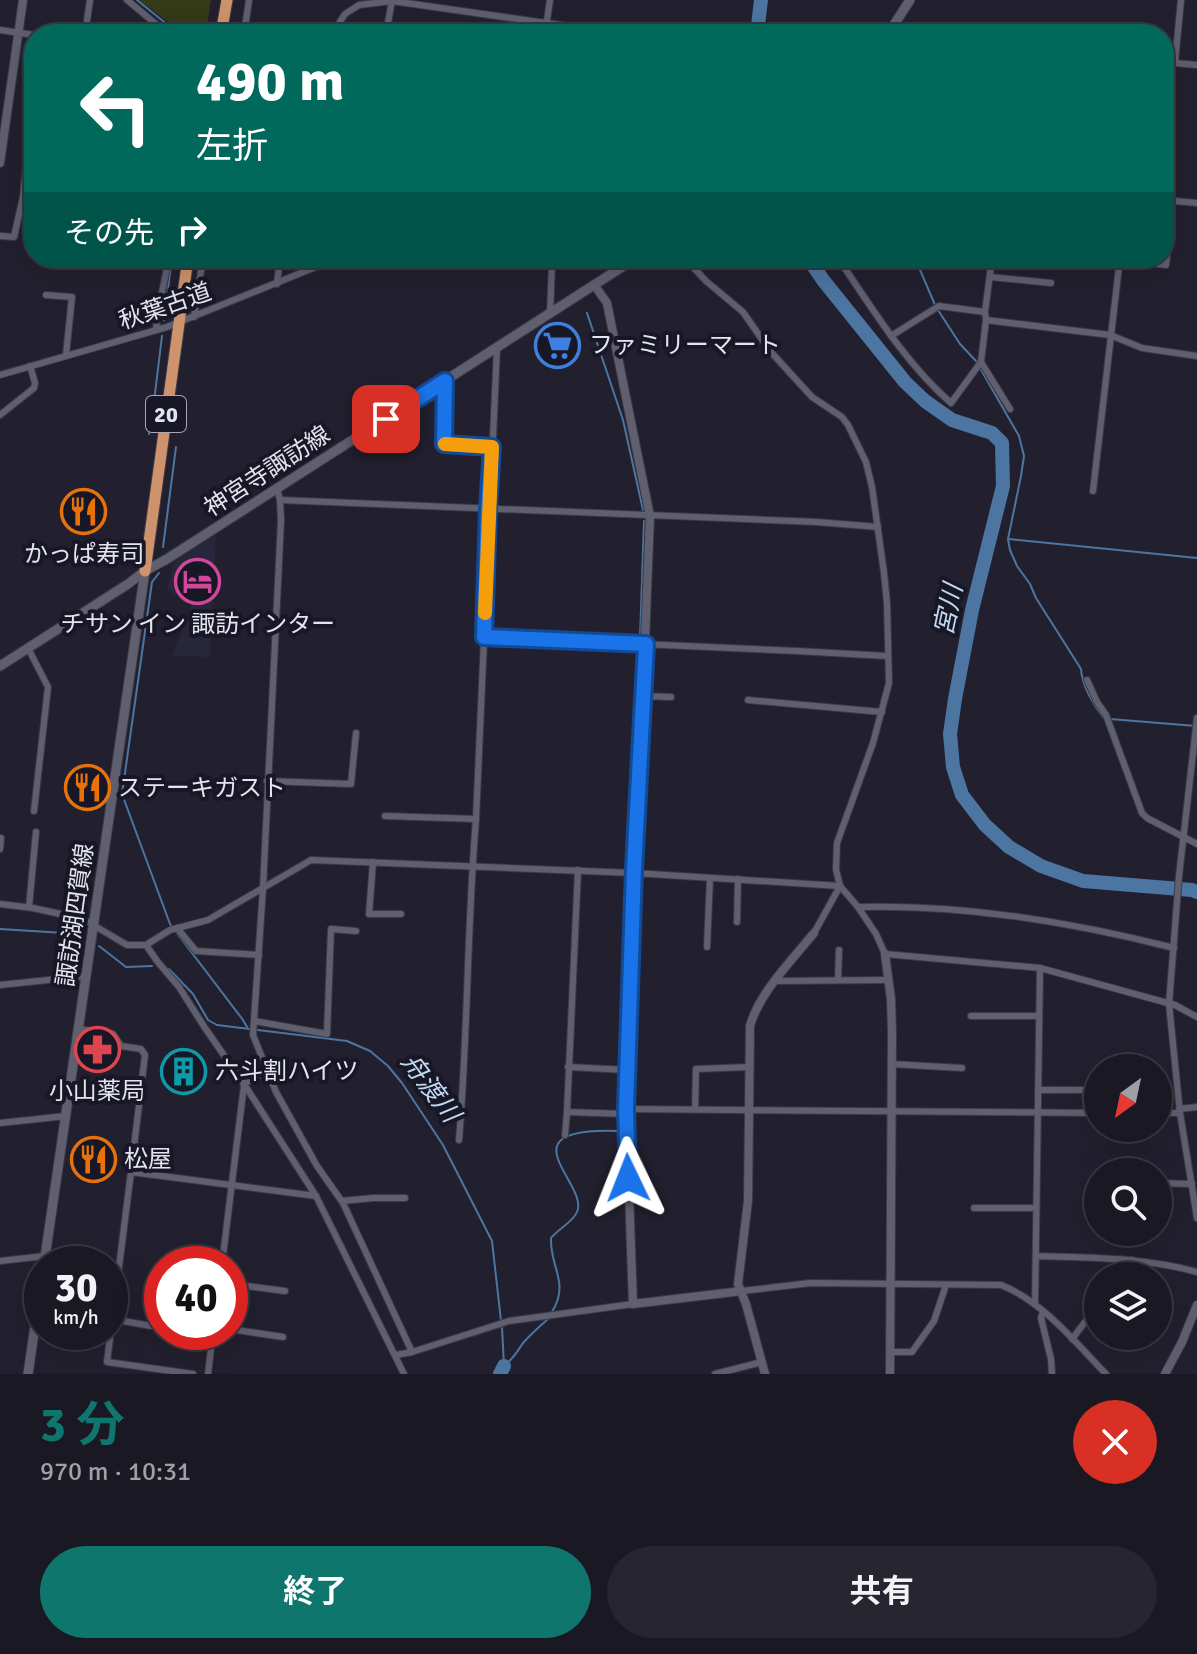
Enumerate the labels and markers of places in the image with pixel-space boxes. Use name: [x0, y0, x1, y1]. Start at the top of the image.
supermarket icon: ファミリーマート: [534, 321, 582, 369]
place label: ファミリーマート: [589, 330, 781, 360]
pin: [352, 385, 420, 453]
restaurant icon: かっぱ寿司: [60, 488, 108, 536]
place label: かっぱ寿司: [24, 539, 144, 569]
hotel icon: チサン イン 諏訪インター: [174, 558, 222, 606]
place label: チサン イン 諏訪インター: [61, 609, 335, 639]
restaurant icon: ステーキガスト: [63, 764, 111, 812]
place label: ステーキガスト: [118, 773, 286, 803]
pharmacy icon: 小山薬局: [73, 1025, 121, 1073]
building icon: 六斗割ハイツ: [160, 1047, 208, 1095]
place label: 六斗割ハイツ: [215, 1056, 359, 1086]
place label: 小山薬局: [49, 1076, 145, 1106]
restaurant icon: 松屋: [69, 1135, 117, 1183]
place label: 松屋: [124, 1144, 172, 1174]

